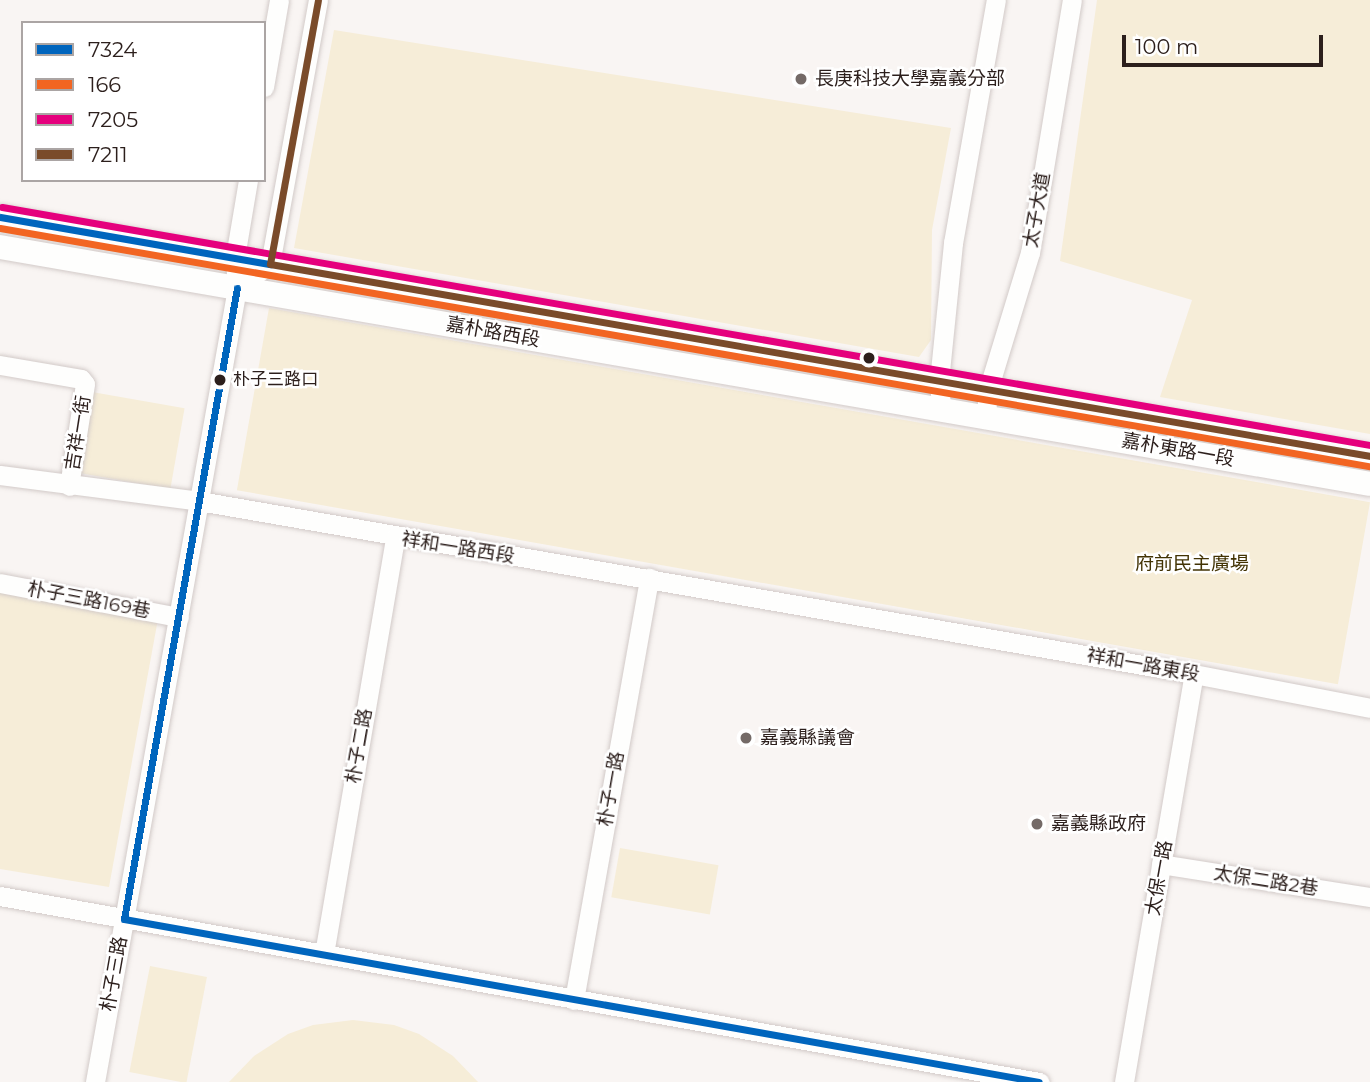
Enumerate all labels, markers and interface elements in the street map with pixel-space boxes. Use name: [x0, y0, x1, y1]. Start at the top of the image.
legend: [21, 21, 266, 182]
scale bar: [1125, 21, 1326, 65]
text: 100 m: [1135, 34, 1198, 59]
text: 7324: [88, 37, 137, 62]
place label: 長庚科技大學嘉義分部: [815, 68, 1005, 90]
marker: 長庚科技大學嘉義分部: [793, 71, 809, 87]
text: 166: [88, 72, 121, 97]
text: 7205: [88, 107, 138, 132]
text: 7211: [88, 142, 127, 167]
street label: 太子大道: [1019, 171, 1055, 249]
street label: 嘉朴路西段: [444, 313, 542, 351]
unlabelled marker: [862, 351, 876, 365]
place label: 朴子三路口: [233, 370, 318, 390]
marker: 朴子三路口: [213, 373, 227, 387]
street label: 吉祥一街: [61, 394, 95, 472]
street label: 嘉朴東路一段: [1120, 429, 1236, 471]
street label: 祥和一路西段: [400, 528, 516, 568]
park label: 府前民主廣場: [1135, 553, 1249, 575]
street label: 朴子三路169巷: [25, 577, 153, 623]
street label: 祥和一路東段: [1085, 644, 1201, 686]
street label: 朴子二路: [341, 707, 377, 785]
place label: 嘉義縣議會: [760, 727, 855, 749]
marker: 嘉義縣議會: [738, 730, 754, 746]
street label: 朴子一路: [593, 750, 629, 828]
place label: 嘉義縣政府: [1051, 813, 1146, 835]
marker: 嘉義縣政府: [1029, 816, 1045, 832]
street label: 太保一路: [1141, 839, 1177, 917]
street label: 太保二路2巷: [1212, 861, 1320, 901]
street label: 朴子三路: [96, 935, 132, 1013]

